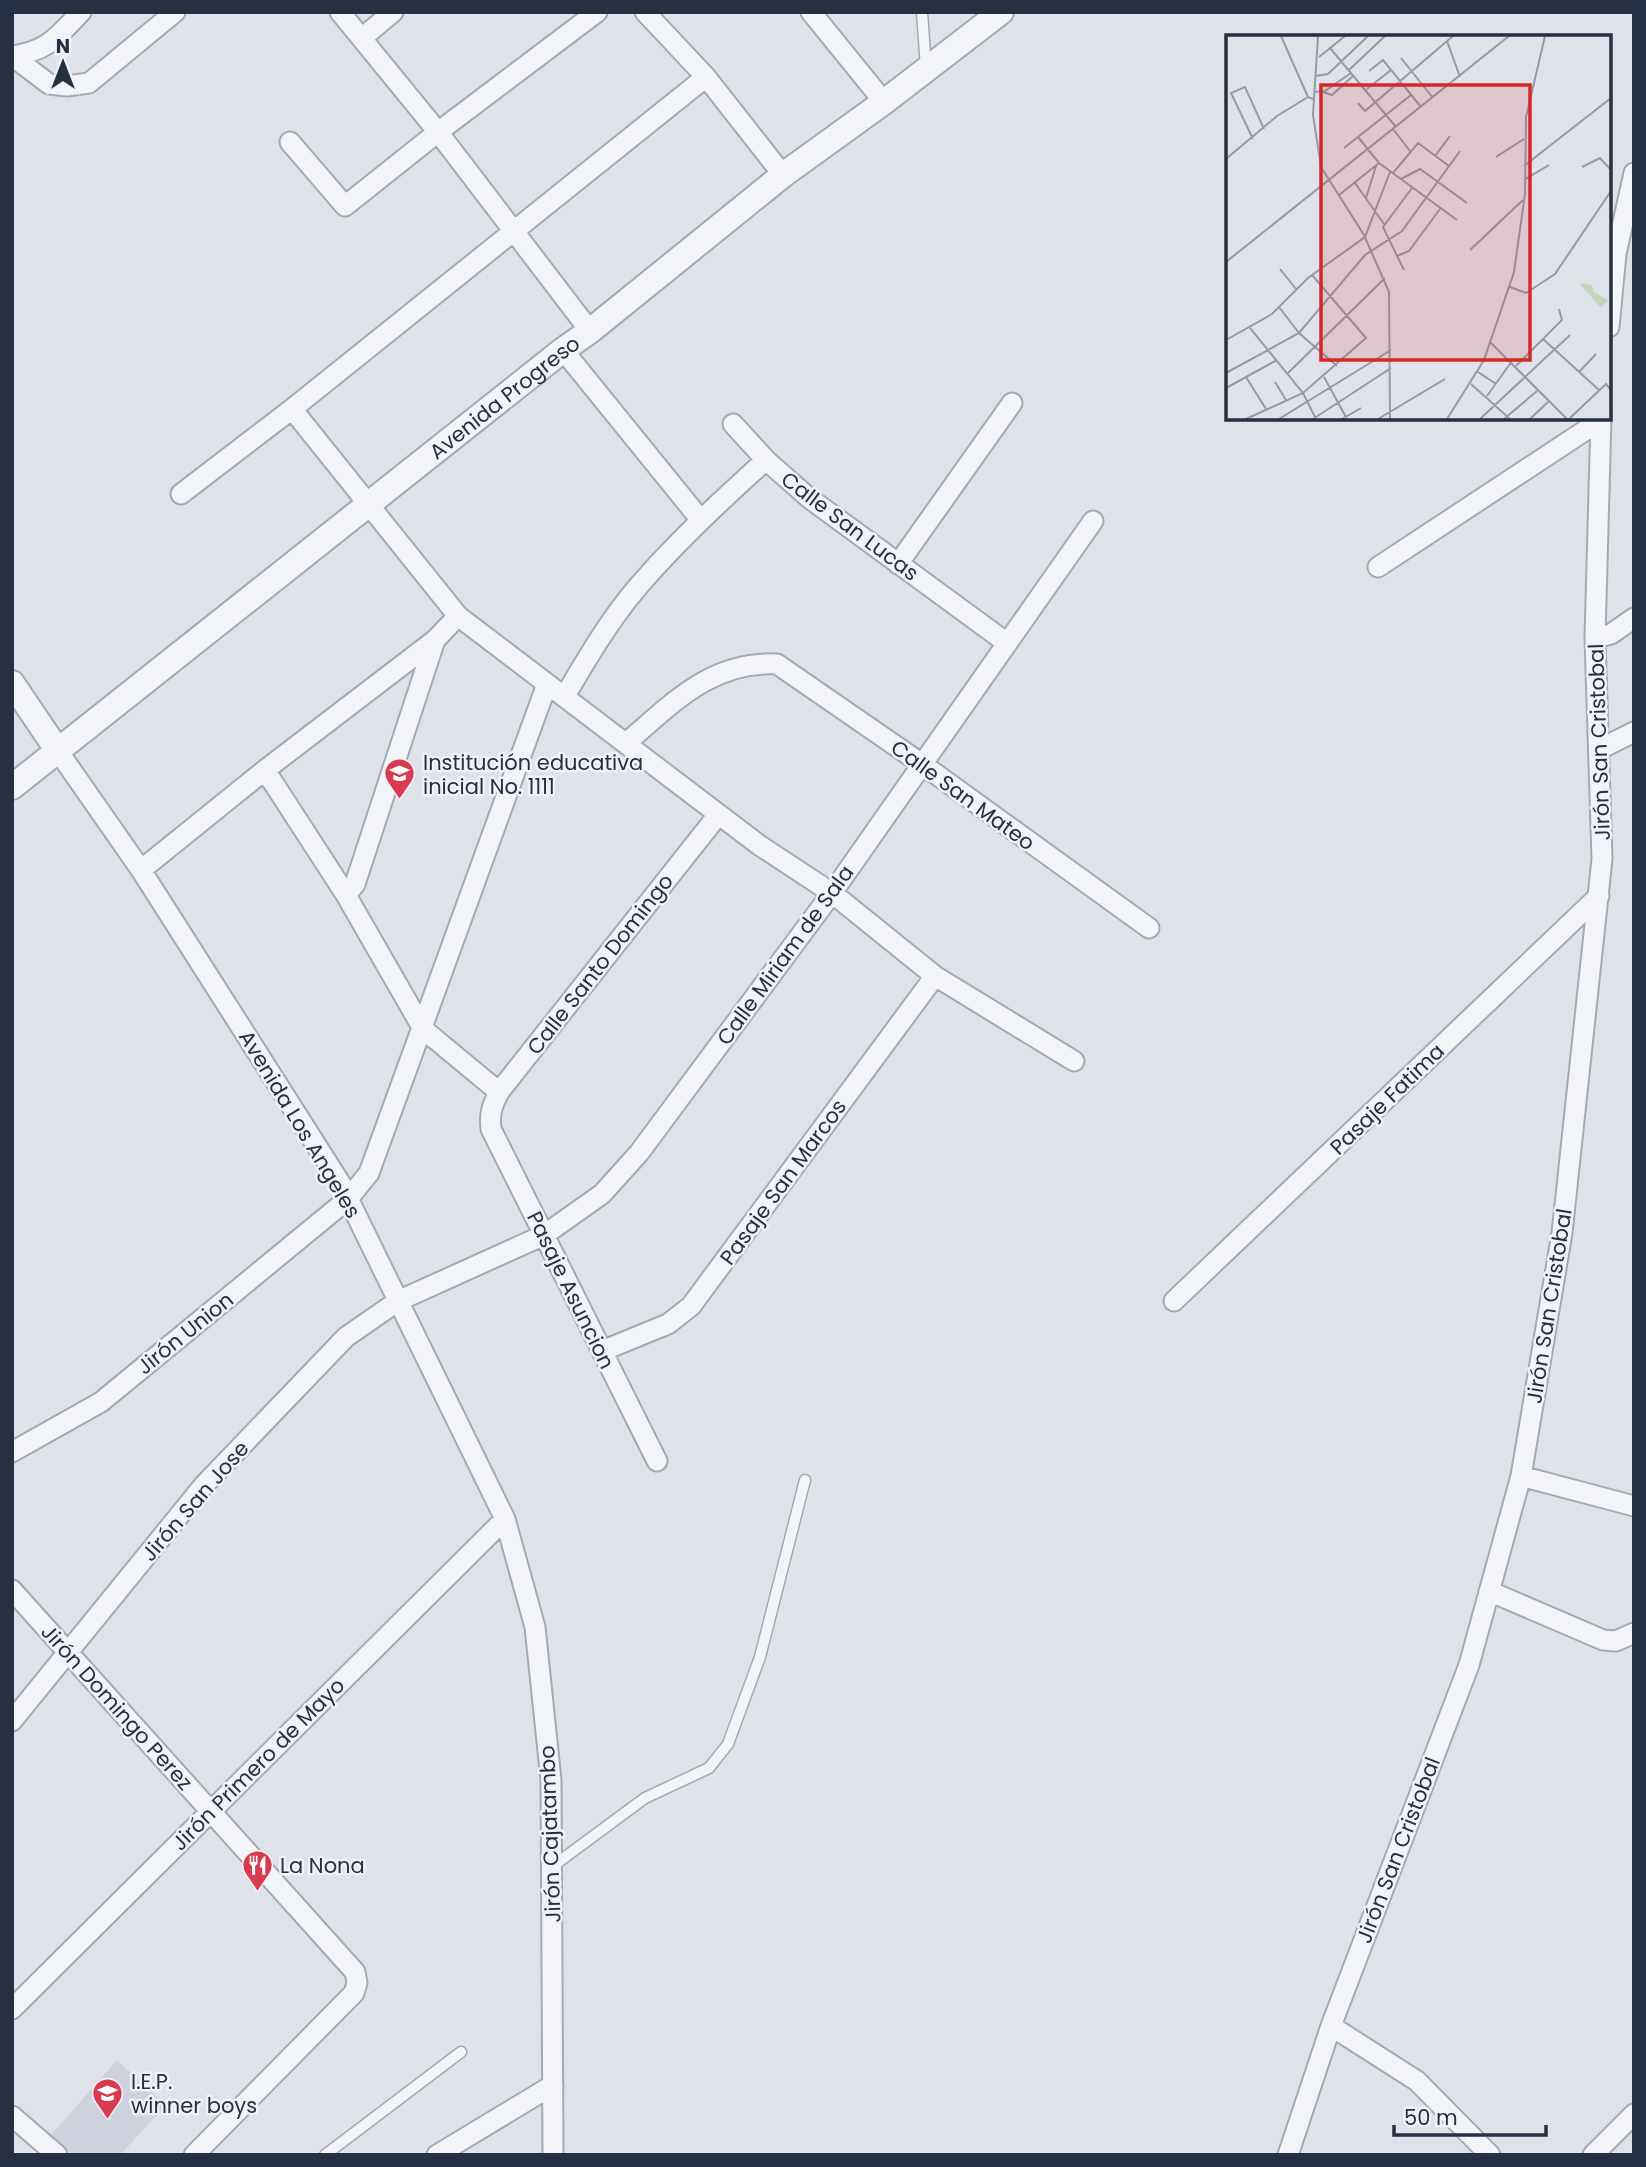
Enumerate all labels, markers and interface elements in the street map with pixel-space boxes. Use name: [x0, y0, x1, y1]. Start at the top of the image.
north arrow: [28, 28, 98, 98]
text: N: [56, 33, 70, 60]
inset map: [1226, 35, 1611, 420]
street label: Avenida Progreso: [423, 328, 585, 465]
street label: Calle San Lucas: [775, 465, 925, 587]
street label: Jirón San Cristobal: [1581, 643, 1617, 841]
street label: Calle San Mateo: [885, 733, 1041, 857]
place label: Institución educativa inicial No. 1111: [423, 748, 643, 801]
school or university icon: Institución educativa inicial No. 1111: [383, 757, 417, 801]
street label: Calle Miriam de Sala: [710, 859, 860, 1051]
street label: Calle Santo Domingo: [520, 868, 680, 1060]
street label: Avenida Los Angeles: [232, 1025, 368, 1223]
street label: Pasaje Fatima: [1323, 1037, 1451, 1161]
street label: Pasaje San Marcos: [713, 1093, 853, 1271]
street label: Pasaje Asuncion: [520, 1206, 622, 1374]
street label: Jirón San Cristobal: [1519, 1206, 1579, 1406]
street label: Jirón Union: [131, 1285, 239, 1381]
street label: Jirón San Jose: [135, 1435, 255, 1567]
street label: Jirón Domingo Perez: [35, 1618, 199, 1796]
street label: Jirón Primero de Mayo: [165, 1671, 351, 1857]
street label: Jirón Cajatambo: [532, 1745, 568, 1923]
street label: Jirón San Cristobal: [1349, 1753, 1447, 1947]
restaurant icon: La Nona: [240, 1848, 274, 1892]
place label: La Nona: [280, 1851, 365, 1880]
place label: I.E.P. winner boys: [131, 2067, 257, 2120]
school or university icon: I.E.P. winner boys: [91, 2076, 125, 2120]
scale bar: [1394, 2094, 1546, 2138]
text: 50 m: [1404, 2103, 1458, 2132]

